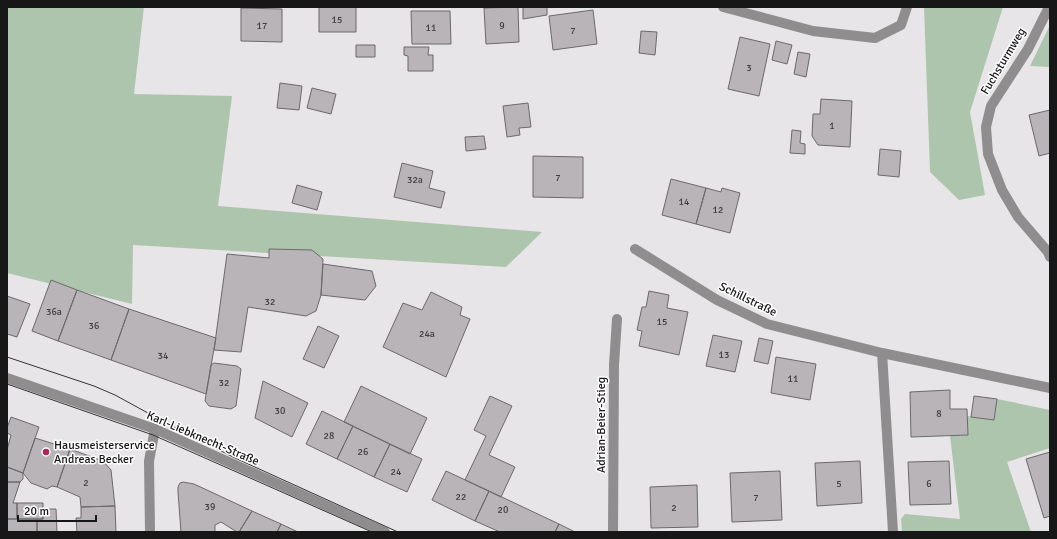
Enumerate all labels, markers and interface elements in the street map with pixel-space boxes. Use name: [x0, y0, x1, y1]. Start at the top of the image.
house number: 15: [332, 14, 342, 26]
house number: 17: [257, 20, 267, 32]
house number: 9: [499, 20, 505, 32]
house number: 11: [426, 22, 436, 34]
house number: 7: [570, 25, 576, 37]
street label: Fuchsturmweg: [978, 25, 1029, 97]
house number: 3: [746, 62, 752, 74]
house number: 1: [829, 120, 835, 132]
house number: 7: [555, 172, 561, 184]
house number: 32a: [407, 174, 423, 186]
house number: 14: [679, 196, 690, 208]
house number: 12: [713, 204, 723, 216]
street label: Schillstraße: [716, 279, 779, 320]
house number: 32: [265, 296, 275, 308]
house number: 36a: [46, 306, 62, 318]
house number: 15: [657, 316, 667, 328]
house number: 36: [89, 320, 99, 332]
house number: 24a: [419, 328, 435, 340]
house number: 13: [719, 349, 729, 361]
house number: 34: [158, 350, 169, 362]
house number: 11: [788, 373, 798, 385]
house number: 32: [219, 377, 229, 389]
street label: Adrian-Beier-Stieg: [594, 377, 609, 473]
house number: 30: [275, 405, 285, 417]
street label: Karl-Liebknecht-Straße: [144, 408, 261, 469]
house number: 8: [936, 408, 942, 420]
house number: 28: [324, 430, 334, 442]
place label: Hausmeisterservice Andreas Becker: [54, 438, 155, 467]
house number: 26: [358, 446, 368, 458]
marker: Hausmeisterservice Andreas Becker: [41, 447, 51, 457]
house number: 24: [391, 466, 402, 478]
house number: 2: [83, 477, 89, 489]
house number: 5: [836, 478, 842, 490]
house number: 6: [926, 478, 932, 490]
house number: 22: [456, 491, 466, 503]
house number: 7: [753, 492, 759, 504]
scale bar: [18, 497, 96, 523]
house number: 39: [205, 501, 215, 513]
house number: 2: [671, 502, 677, 514]
text: 20 m: [24, 504, 49, 519]
house number: 20: [498, 504, 508, 516]

